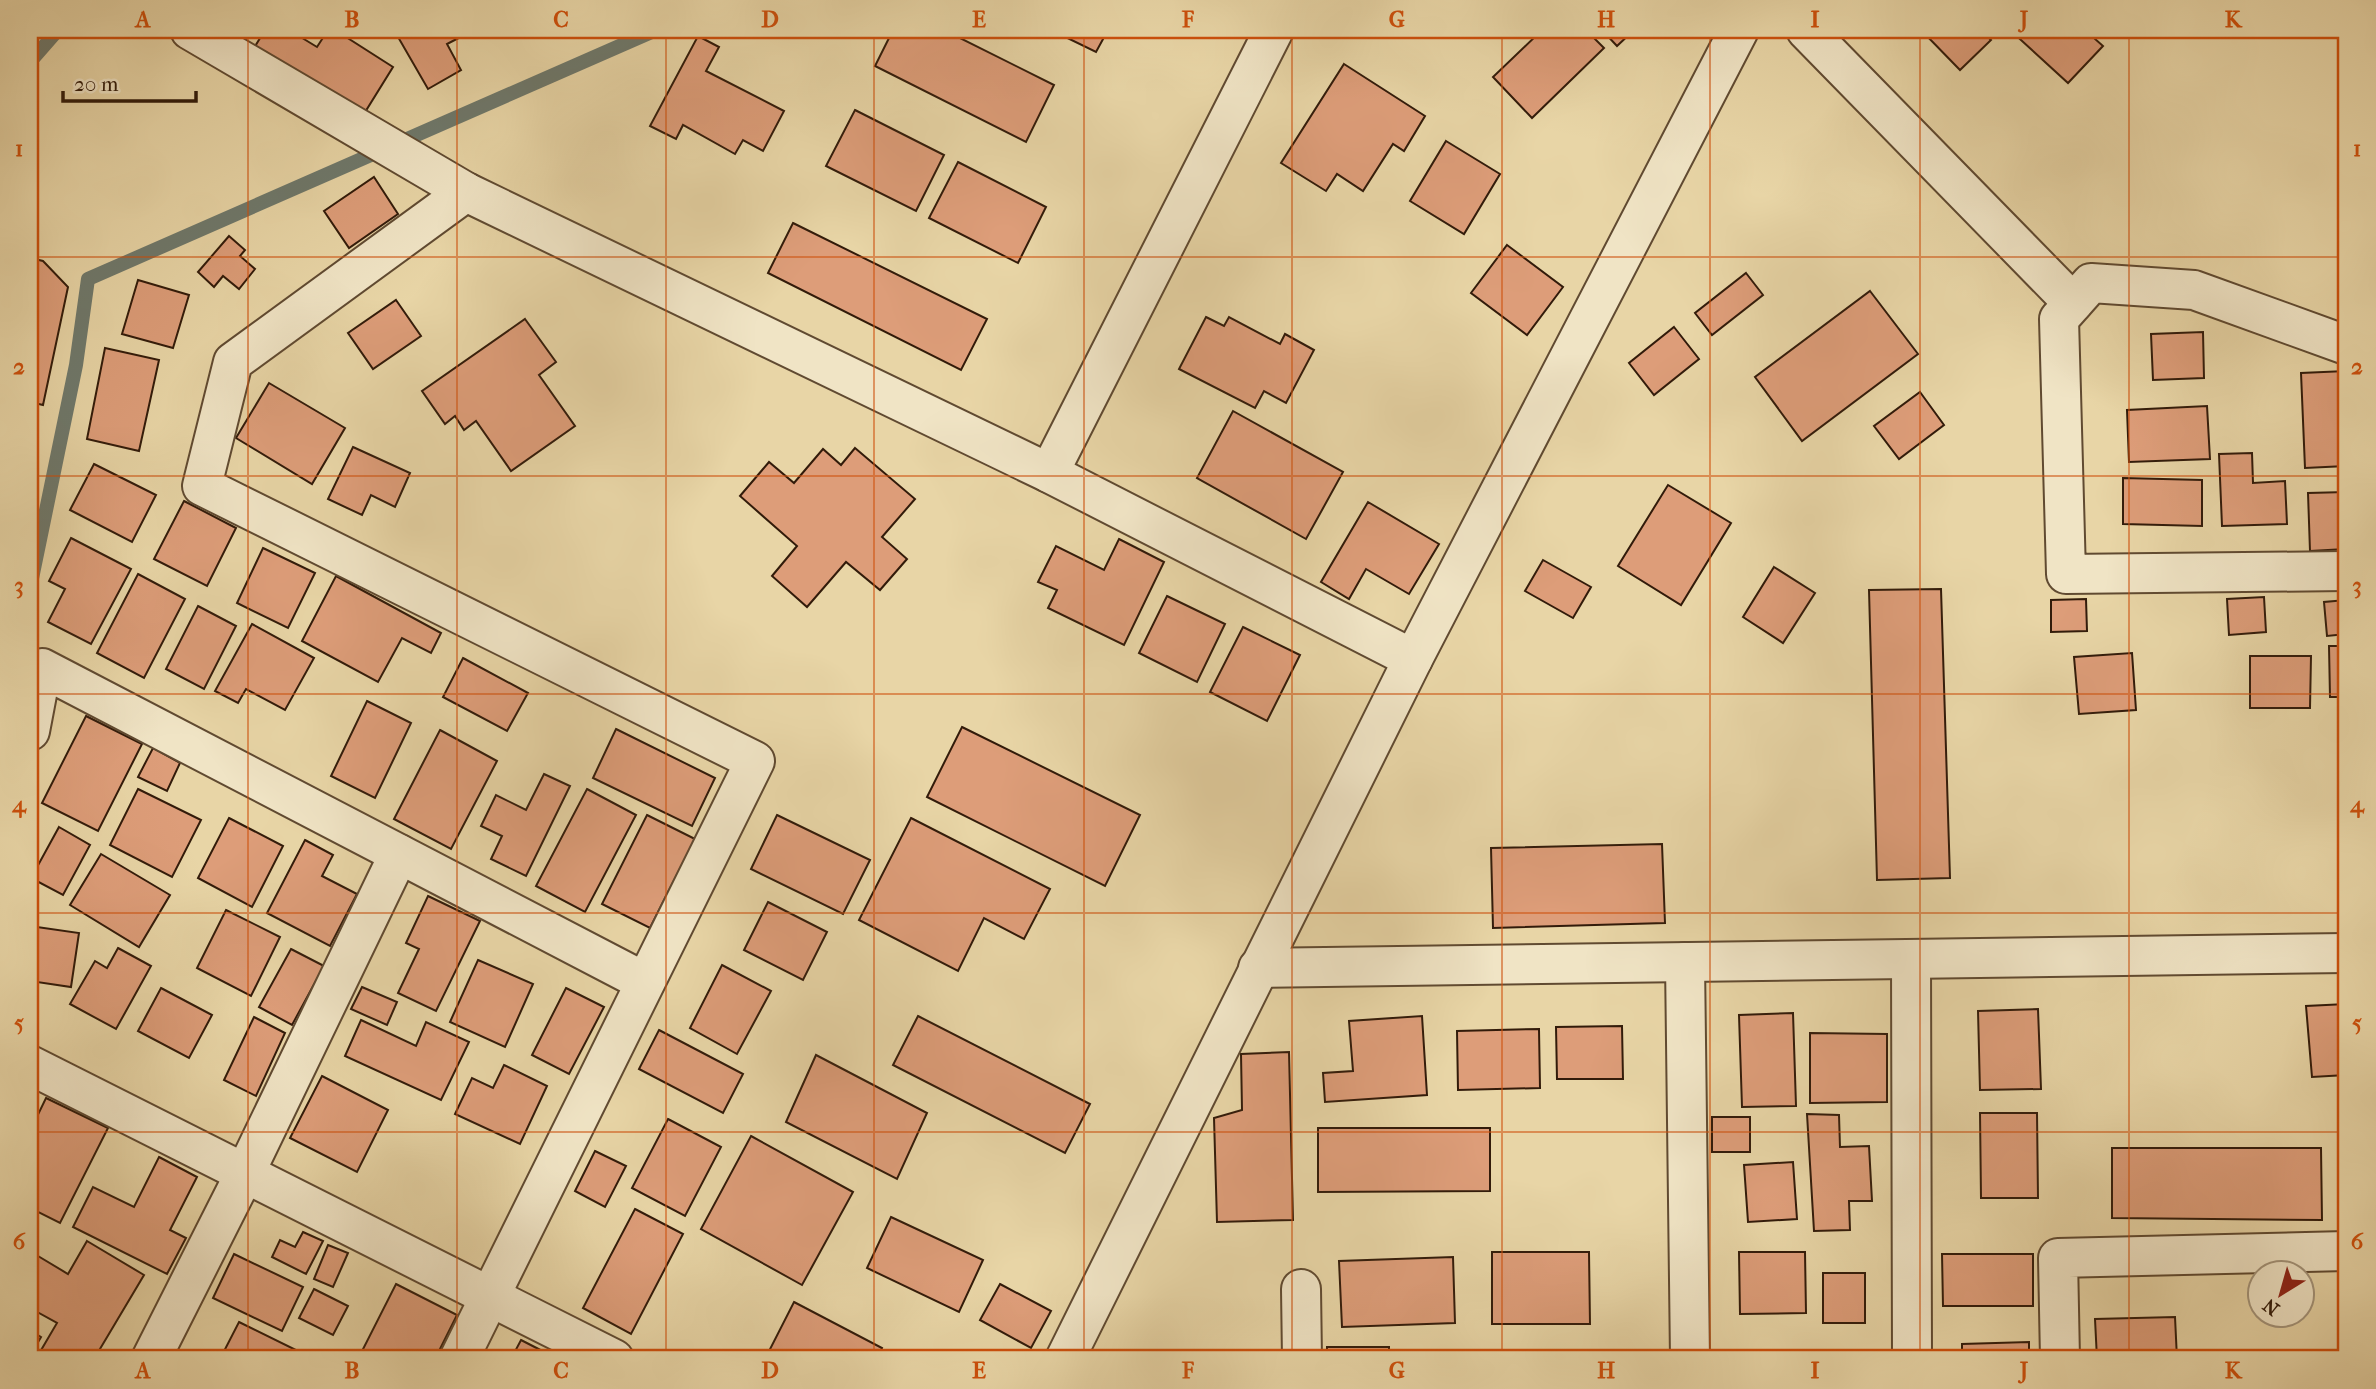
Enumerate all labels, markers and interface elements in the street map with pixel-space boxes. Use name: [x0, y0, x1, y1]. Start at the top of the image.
text: A: [134, 6, 152, 33]
text: B: [345, 6, 360, 33]
text: C: [553, 6, 569, 33]
text: D: [761, 6, 779, 33]
text: E: [972, 6, 986, 33]
text: F: [1181, 6, 1195, 33]
text: G: [1389, 6, 1405, 33]
text: H: [1597, 6, 1615, 33]
text: I: [1811, 6, 1820, 33]
text: J: [2018, 6, 2029, 33]
text: K: [2225, 6, 2244, 33]
scale bar: [63, 60, 196, 104]
text: 20 m: [74, 72, 119, 96]
text: 1: [15, 135, 23, 162]
text: 1: [2353, 135, 2361, 162]
text: 2: [13, 353, 25, 380]
text: 2: [2351, 353, 2363, 380]
text: 3: [14, 572, 24, 599]
text: 3: [2352, 572, 2362, 599]
text: 4: [11, 791, 27, 818]
text: 4: [2349, 791, 2365, 818]
text: 5: [14, 1009, 24, 1036]
text: 5: [2352, 1009, 2362, 1036]
text: 6: [13, 1228, 26, 1255]
text: 6: [2351, 1228, 2364, 1255]
north arrow: [2246, 1260, 2316, 1330]
text: N: [2259, 1293, 2284, 1320]
text: A: [134, 1357, 152, 1384]
text: B: [345, 1357, 360, 1384]
text: C: [553, 1357, 569, 1384]
text: D: [761, 1357, 779, 1384]
text: E: [972, 1357, 986, 1384]
text: F: [1181, 1357, 1195, 1384]
text: G: [1389, 1357, 1405, 1384]
text: H: [1597, 1357, 1615, 1384]
text: I: [1811, 1357, 1820, 1384]
text: J: [2018, 1357, 2029, 1384]
text: K: [2225, 1357, 2244, 1384]

